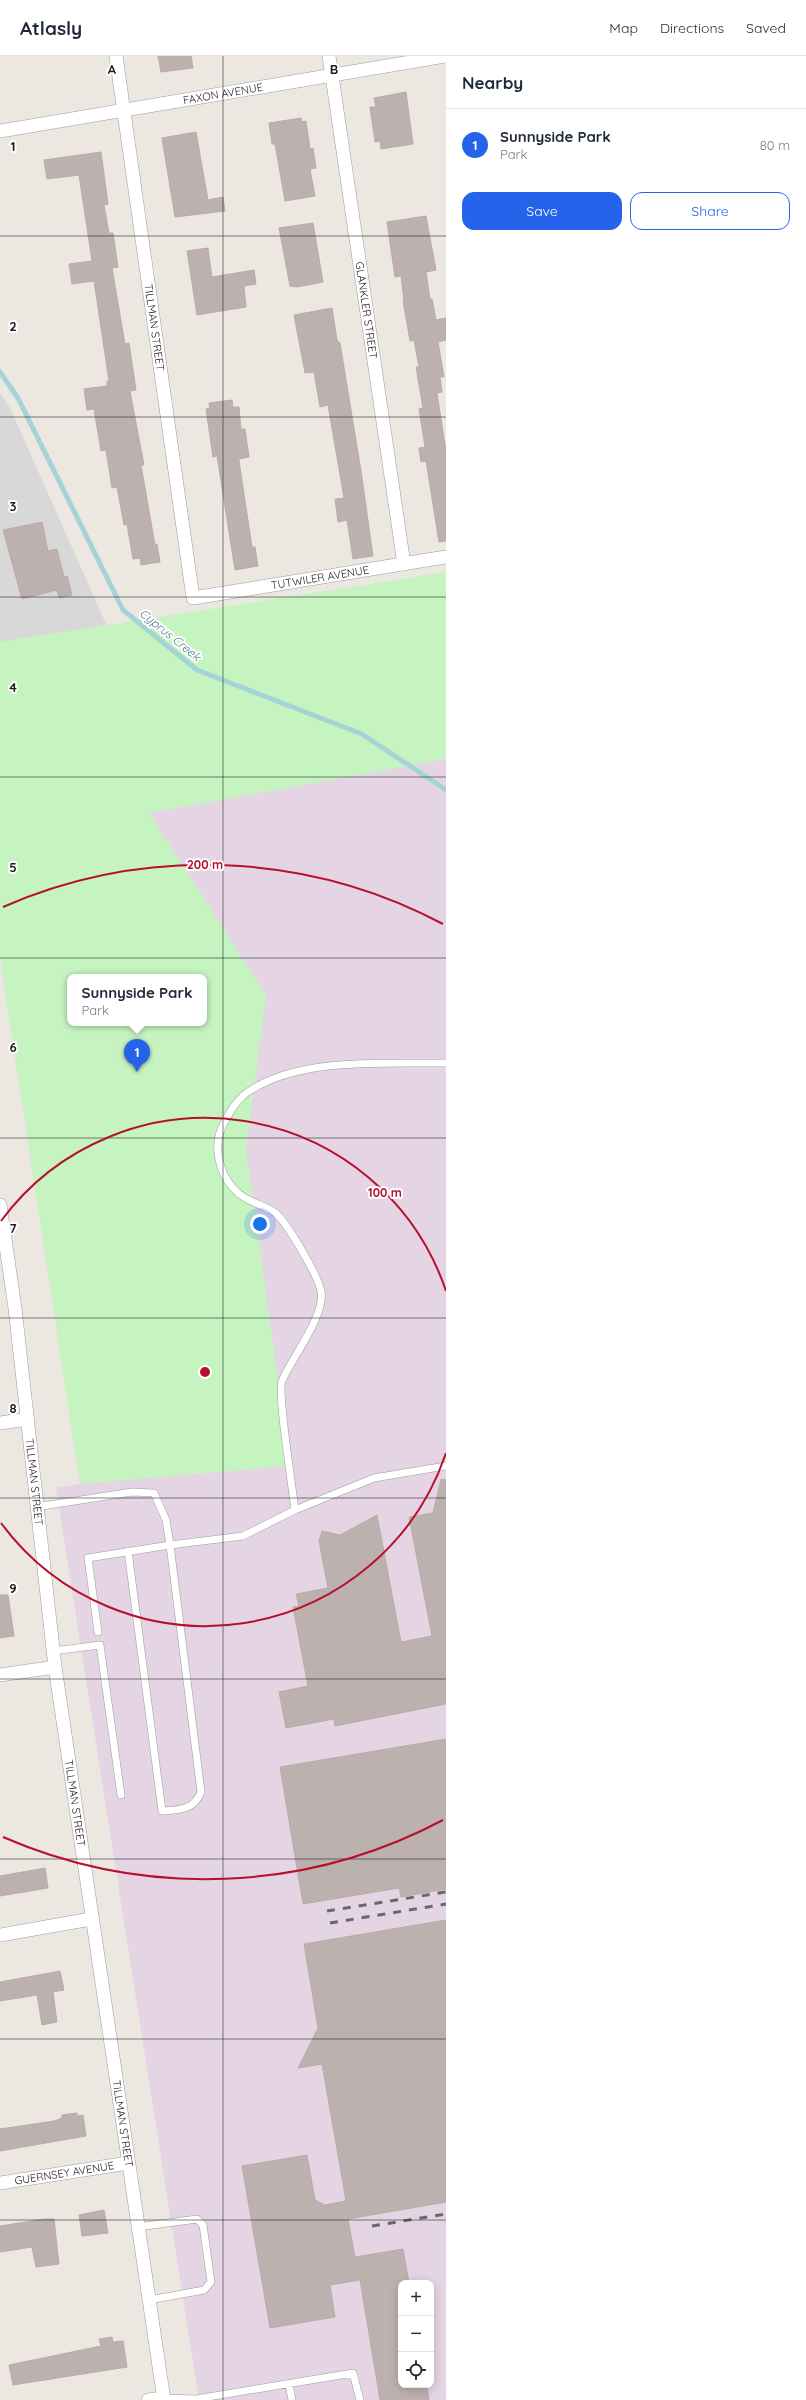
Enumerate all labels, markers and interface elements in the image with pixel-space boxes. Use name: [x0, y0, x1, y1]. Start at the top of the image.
text: Atlasly: [20, 16, 82, 40]
text: Map: [609, 19, 638, 37]
text: Directions: [660, 19, 724, 37]
text: Saved: [746, 19, 786, 37]
text: A: [108, 61, 117, 77]
text: B: [330, 61, 338, 77]
text: Nearby: [462, 72, 523, 93]
street label: FAXON AVENUE: [182, 80, 264, 107]
text: Sunnyside Park: [500, 127, 611, 146]
text: 1: [472, 137, 478, 153]
text: 80 m: [760, 137, 790, 153]
text: 1: [10, 138, 16, 154]
text: Park: [500, 146, 528, 162]
button: Save: [462, 192, 622, 230]
button: Share: [630, 192, 790, 230]
street label: GLANKLER STREET: [352, 261, 381, 360]
street label: TILLMAN STREET: [141, 283, 168, 372]
text: 2: [9, 318, 17, 334]
text: 3: [10, 498, 17, 514]
street label: TUTWILER AVENUE: [270, 563, 370, 592]
water label: Cyprus Creek: [137, 605, 205, 665]
text: 4: [9, 679, 17, 695]
text: 200 m: [187, 857, 223, 872]
text: 5: [9, 859, 17, 875]
popup: [67, 974, 207, 1026]
text: Sunnyside Park: [82, 983, 192, 1002]
text: Park: [82, 1002, 109, 1018]
text: 6: [9, 1039, 17, 1055]
pin: 1: [124, 1039, 150, 1072]
text: 100 m: [368, 1185, 402, 1200]
your location: [250, 1214, 270, 1234]
text: 7: [9, 1220, 17, 1236]
centre of rings: [198, 1365, 212, 1379]
text: 8: [9, 1400, 17, 1416]
street label: TILLMAN STREET: [23, 1437, 46, 1527]
text: 9: [9, 1580, 17, 1596]
street label: TILLMAN STREET: [62, 1759, 89, 1848]
street label: TILLMAN STREET: [110, 2079, 136, 2168]
street label: GUERNSEY AVENUE: [13, 2158, 115, 2188]
map controls: [398, 2280, 434, 2388]
button: +: [398, 2280, 434, 2316]
button: −: [398, 2316, 434, 2352]
button: locate: [398, 2352, 434, 2388]

